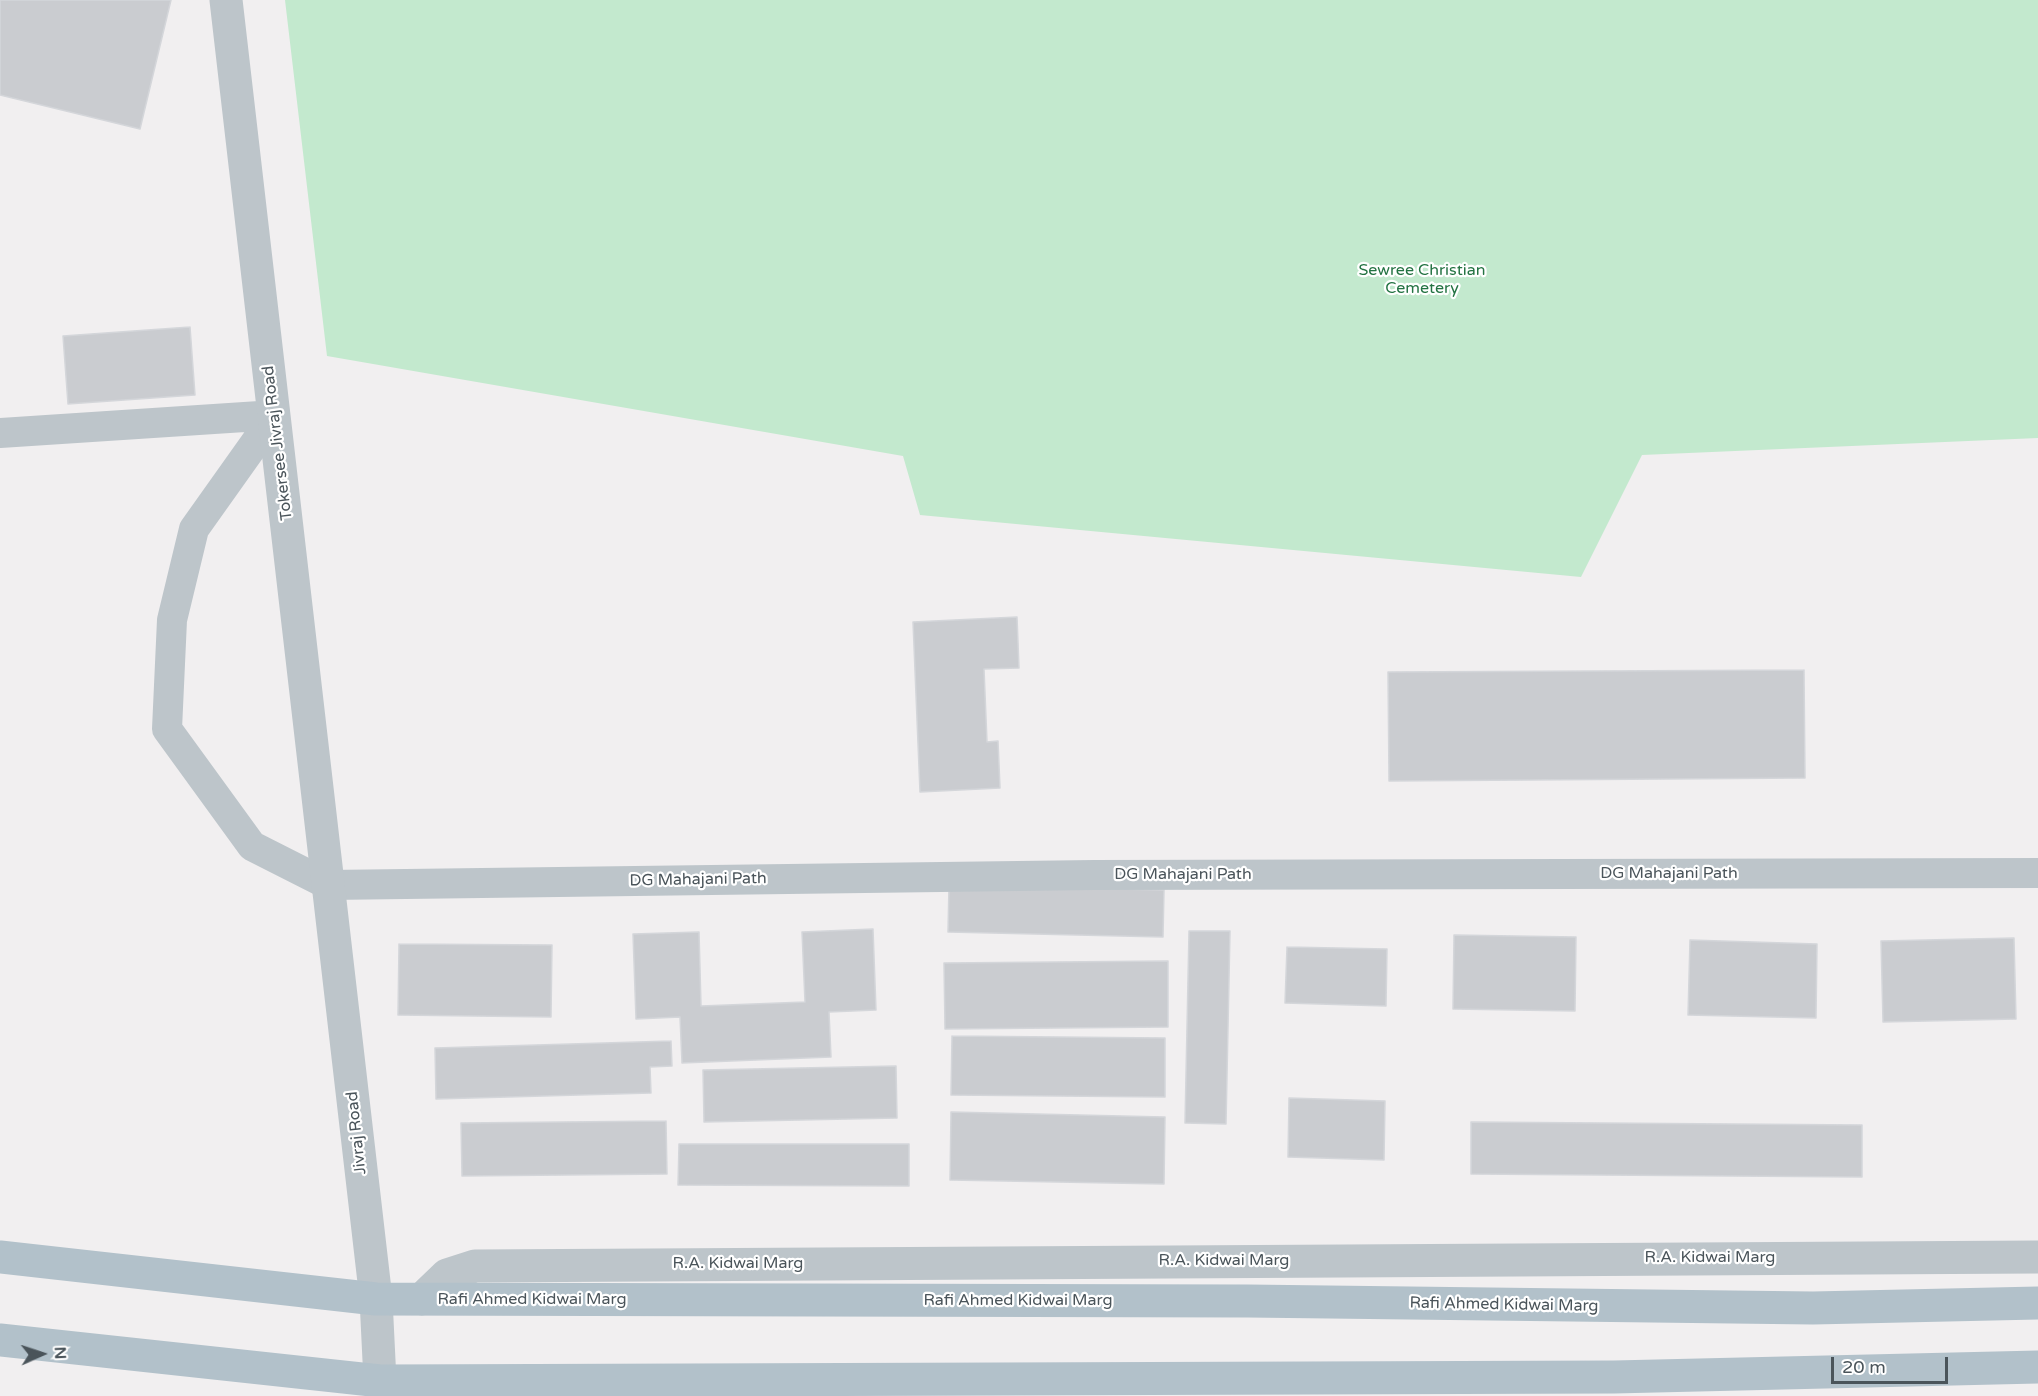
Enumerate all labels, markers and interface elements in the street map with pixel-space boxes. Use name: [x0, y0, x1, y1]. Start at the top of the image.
park label: Sewree Christian Cemetery: [1358, 261, 1486, 299]
street label: Tokersee Jivraj Road: [259, 365, 297, 521]
street label: DG Mahajani Path: [1600, 864, 1738, 884]
street label: DG Mahajani Path: [1114, 865, 1252, 885]
street label: DG Mahajani Path: [629, 869, 767, 891]
street label: Jivraj Road: [343, 1090, 371, 1176]
street label: R.A. Kidwai Marg: [1645, 1248, 1775, 1268]
street label: R.A. Kidwai Marg: [1159, 1251, 1289, 1271]
street label: R.A. Kidwai Marg: [673, 1254, 803, 1274]
street label: Rafi Ahmed Kidwai Marg: [437, 1290, 627, 1310]
street label: Rafi Ahmed Kidwai Marg: [923, 1291, 1113, 1311]
street label: Rafi Ahmed Kidwai Marg: [1409, 1294, 1599, 1316]
north arrow: [12, 1324, 72, 1384]
scale bar: [1834, 1345, 1951, 1383]
text: N: [50, 1346, 70, 1360]
text: 20 m: [1842, 1356, 1886, 1378]

